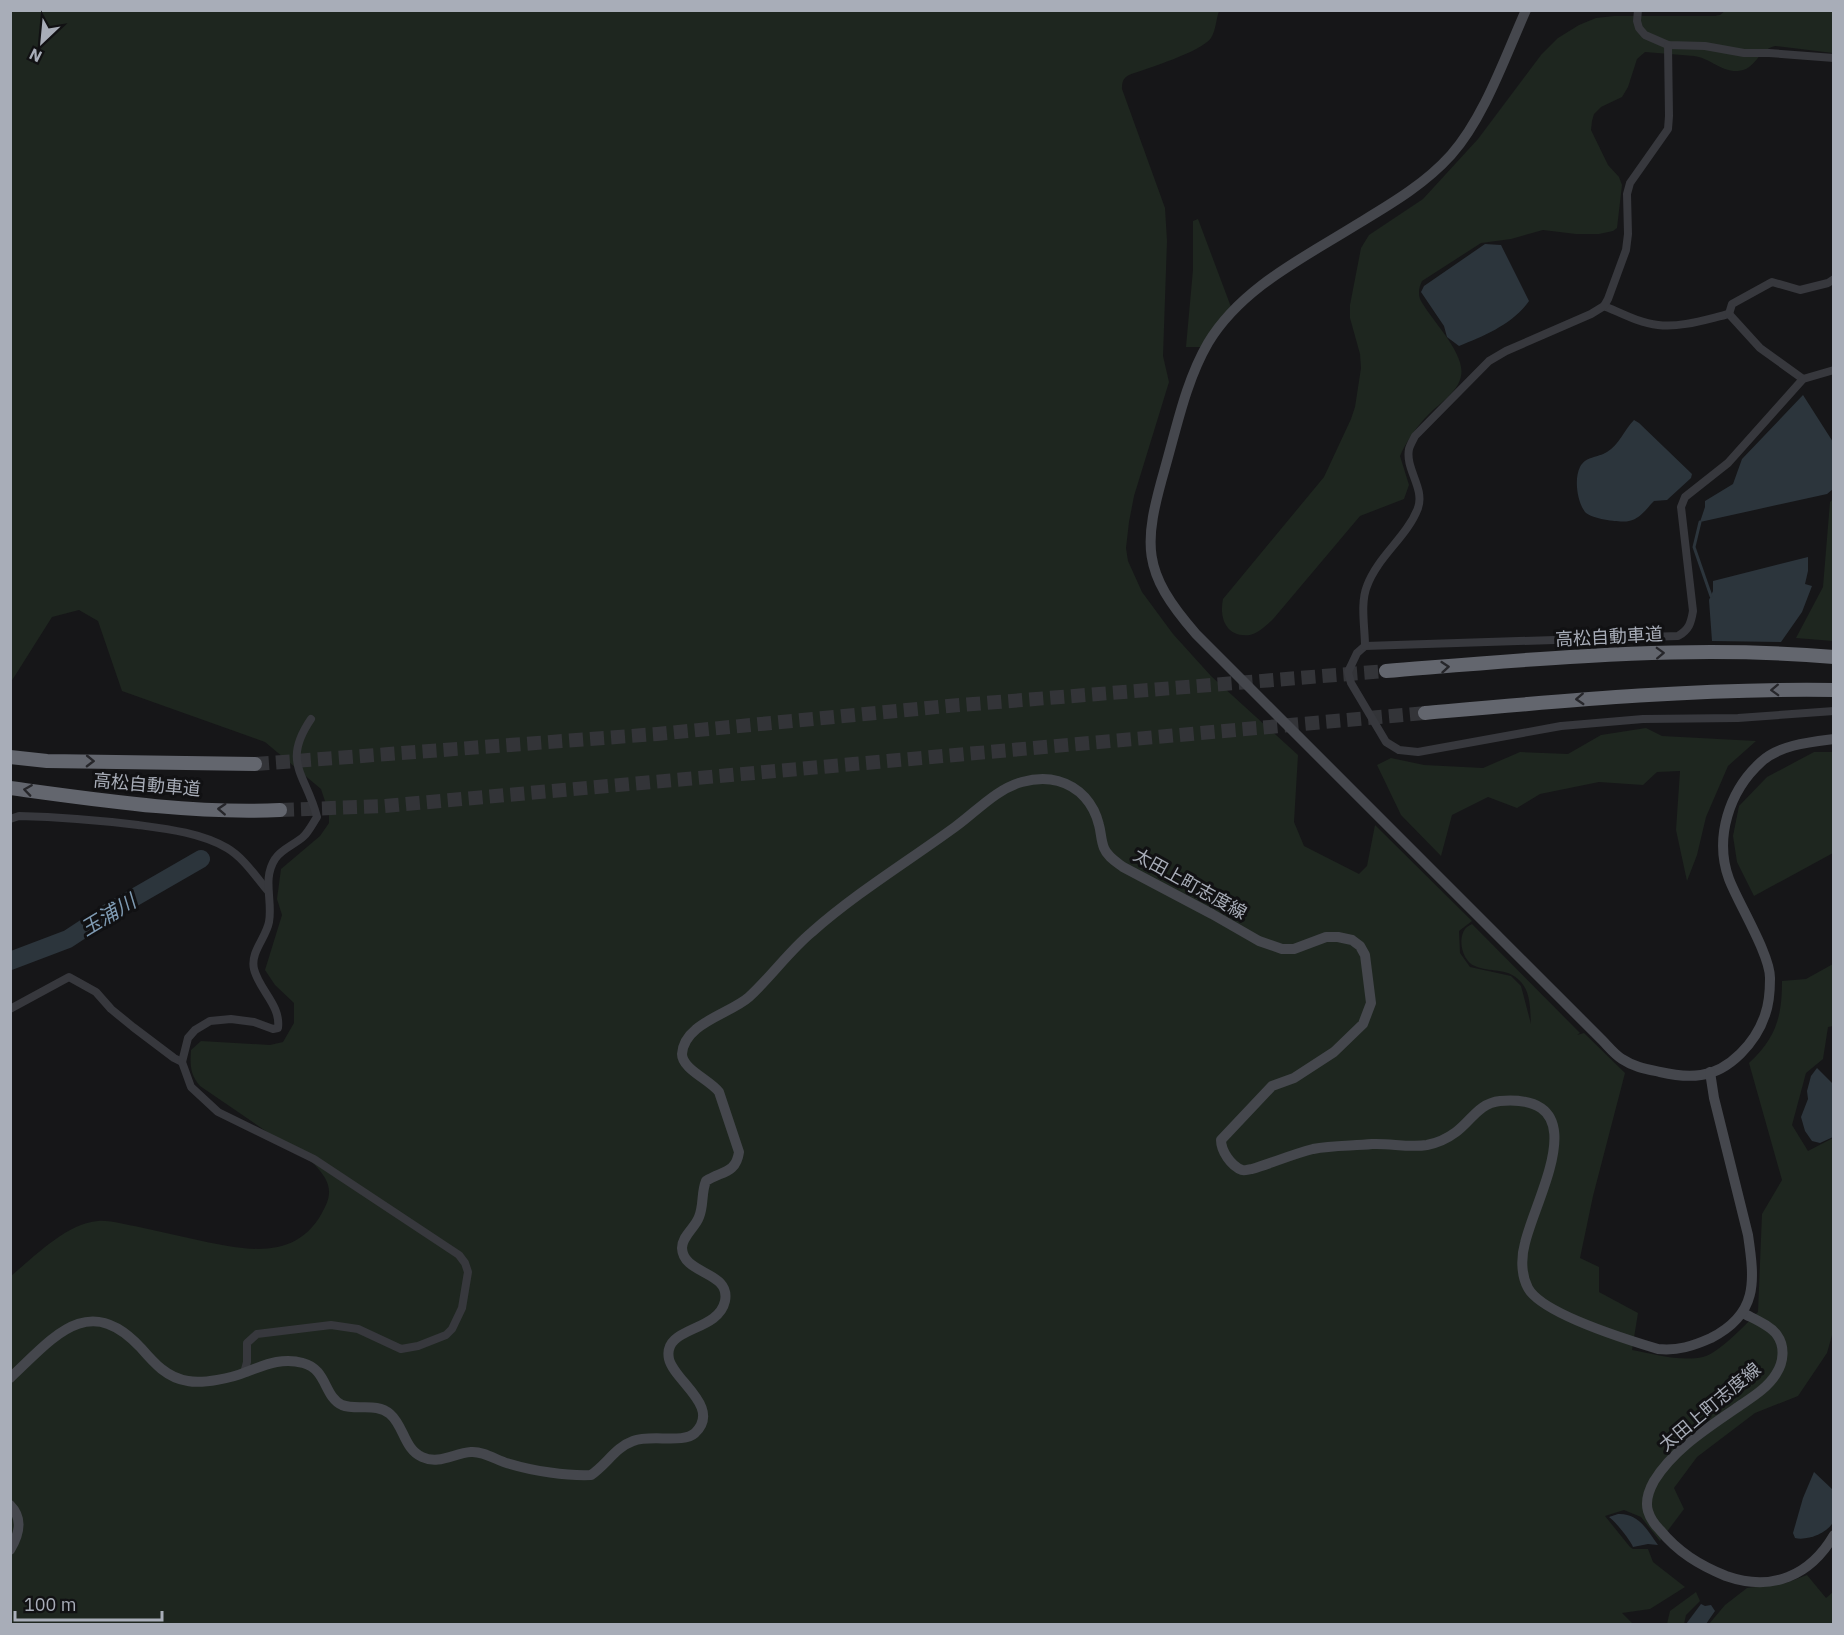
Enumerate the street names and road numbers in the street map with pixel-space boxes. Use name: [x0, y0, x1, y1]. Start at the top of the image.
street label: 高松自動車道: [1554, 622, 1664, 651]
street label: 高松自動車道: [92, 768, 202, 801]
street label: 太田上町志度線: [1130, 843, 1251, 924]
street label: 太田上町志度線: [1654, 1357, 1765, 1456]

